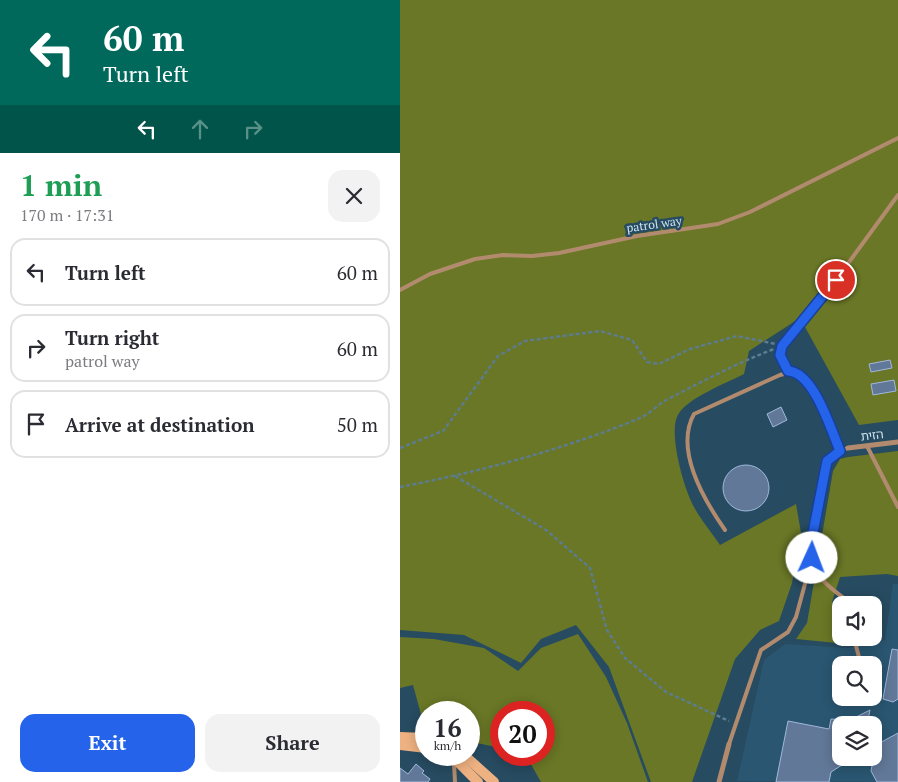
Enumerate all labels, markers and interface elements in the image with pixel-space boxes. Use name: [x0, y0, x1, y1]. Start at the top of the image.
text: 60 m: [103, 15, 184, 61]
icon: left: [20, 20, 85, 85]
text: Turn left: [103, 59, 189, 88]
icon: left: [133, 115, 161, 143]
icon: ahead: [186, 115, 214, 143]
icon: right: [239, 115, 267, 143]
text: 1 min: [20, 165, 102, 205]
button: close: [328, 170, 380, 222]
text: 170 m · 17:31: [20, 204, 114, 226]
street label: patrol way: [625, 213, 684, 235]
icon: left: [22, 258, 50, 286]
pin: [815, 259, 857, 301]
text: Turn left: [65, 260, 146, 285]
text: 60 m: [337, 260, 378, 285]
icon: arrive: [822, 266, 850, 294]
text: Turn right: [65, 325, 159, 350]
icon: right: [22, 334, 50, 362]
text: 60 m: [337, 336, 378, 361]
text: patrol way: [65, 350, 140, 372]
icon: arrive: [22, 410, 50, 438]
text: Arrive at destination: [65, 412, 254, 437]
text: 50 m: [337, 412, 378, 437]
street label: הזית: [860, 426, 884, 444]
position arrow: [785, 531, 837, 583]
map controls: [832, 596, 882, 766]
button: sound: [832, 596, 882, 646]
button: search: [832, 656, 882, 706]
speed limit sign: 20: [490, 701, 555, 766]
text: 16: [433, 711, 462, 744]
button: Exit: [20, 714, 195, 772]
button: Share: [205, 714, 380, 772]
button: layers: [832, 716, 882, 766]
text: km/h: [434, 738, 461, 753]

